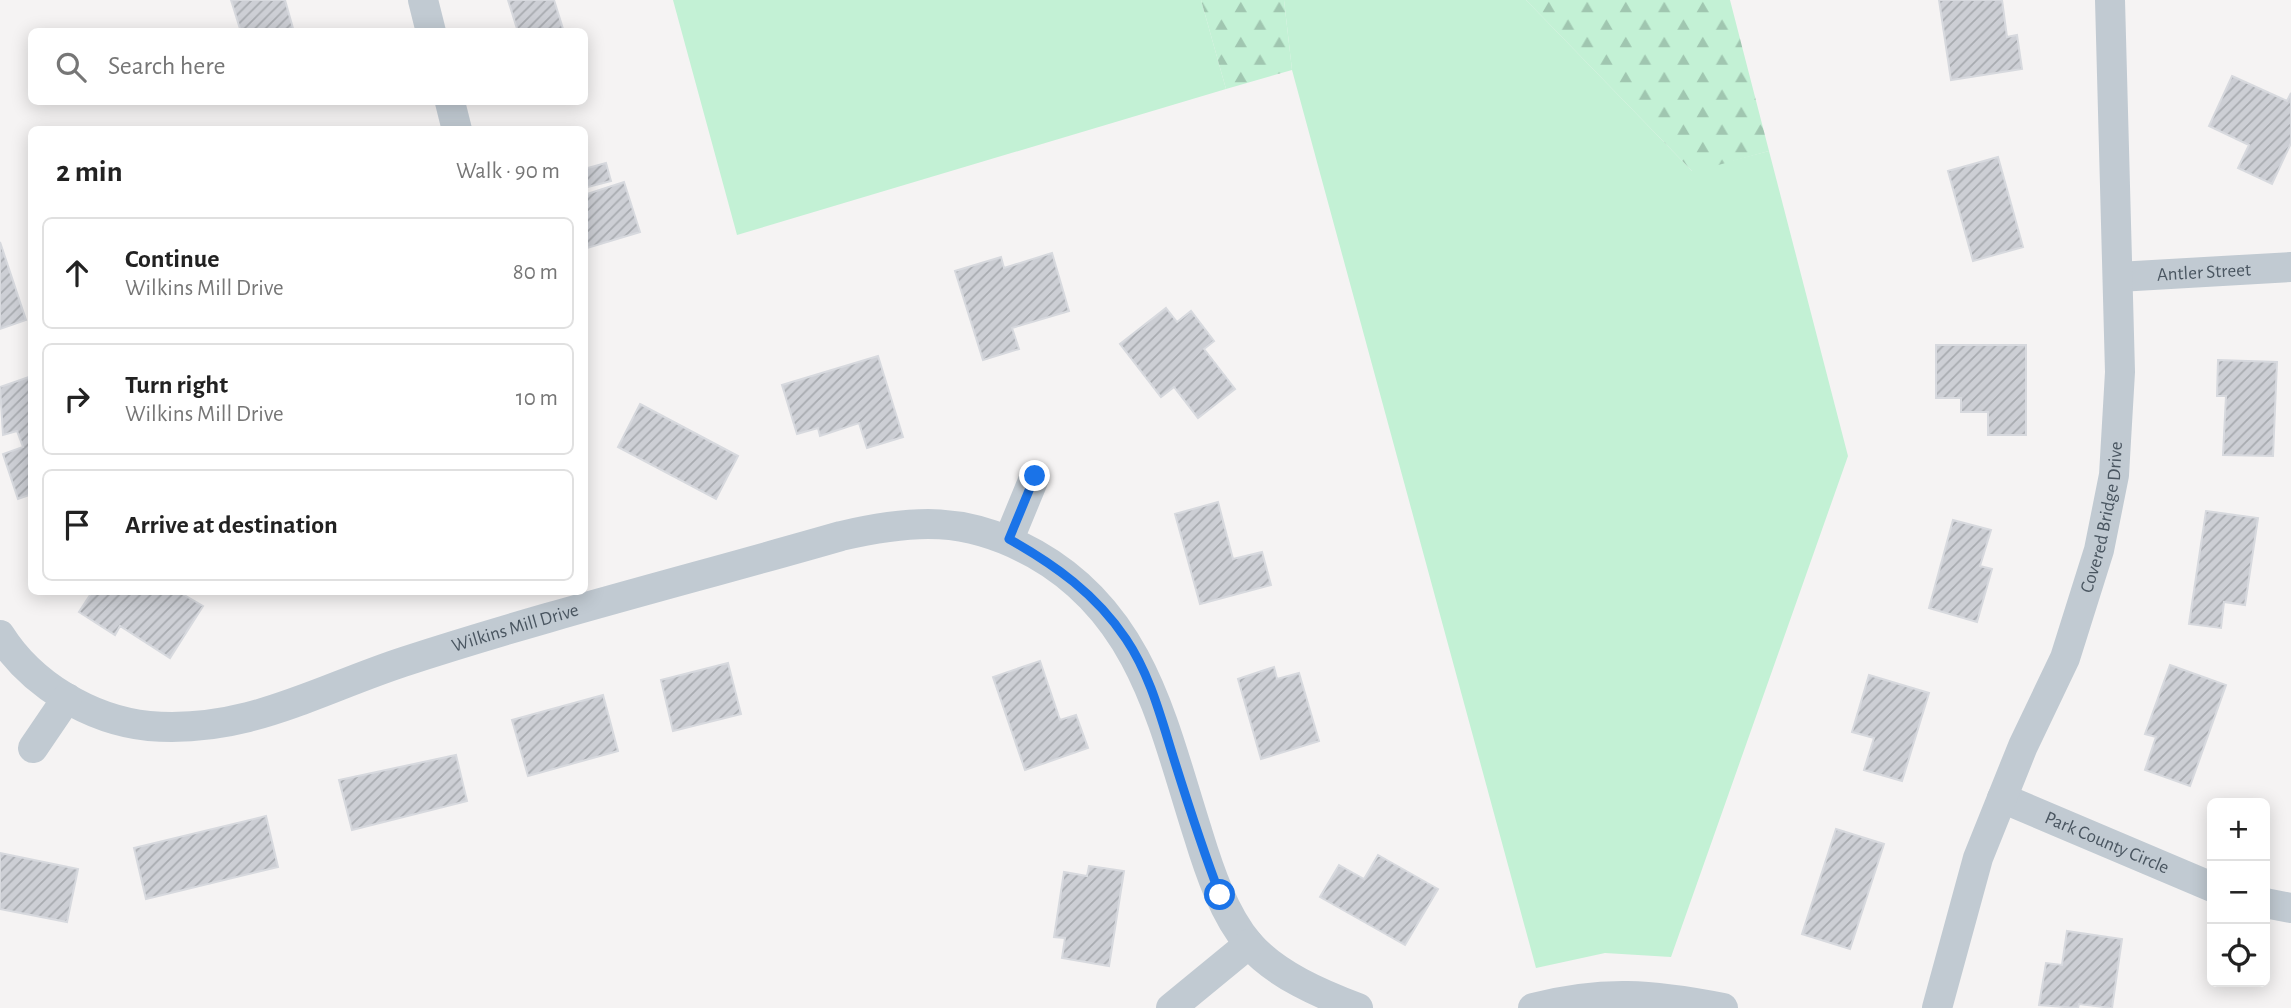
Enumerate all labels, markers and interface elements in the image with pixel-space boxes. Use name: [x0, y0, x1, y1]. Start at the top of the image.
search box: [28, 28, 588, 105]
icon: search: [52, 48, 90, 86]
text: Search here: [108, 53, 226, 79]
text: 2 min: [56, 157, 123, 187]
text: Walk · 90 m: [456, 160, 560, 183]
text: Continue: [125, 246, 220, 272]
icon: ahead: [58, 254, 96, 292]
street label: Antler Street: [2156, 260, 2251, 284]
text: 80 m: [513, 261, 558, 284]
text: Wilkins Mill Drive: [125, 277, 284, 300]
text: Turn right: [125, 372, 228, 398]
icon: right: [58, 380, 96, 418]
text: 10 m: [516, 387, 558, 410]
text: Wilkins Mill Drive: [125, 403, 284, 426]
street label: Covered Bridge Drive: [2077, 441, 2125, 595]
route end: [1019, 460, 1050, 491]
icon: arrive: [58, 506, 96, 544]
text: Arrive at destination: [125, 512, 338, 538]
street label: Wilkins Mill Drive: [450, 600, 581, 655]
map controls: [2207, 798, 2270, 987]
button: +: [2207, 798, 2270, 861]
street label: Park County Circle: [2042, 808, 2172, 877]
button: −: [2207, 861, 2270, 924]
route start: [1204, 879, 1235, 910]
button: locate: [2207, 924, 2270, 987]

